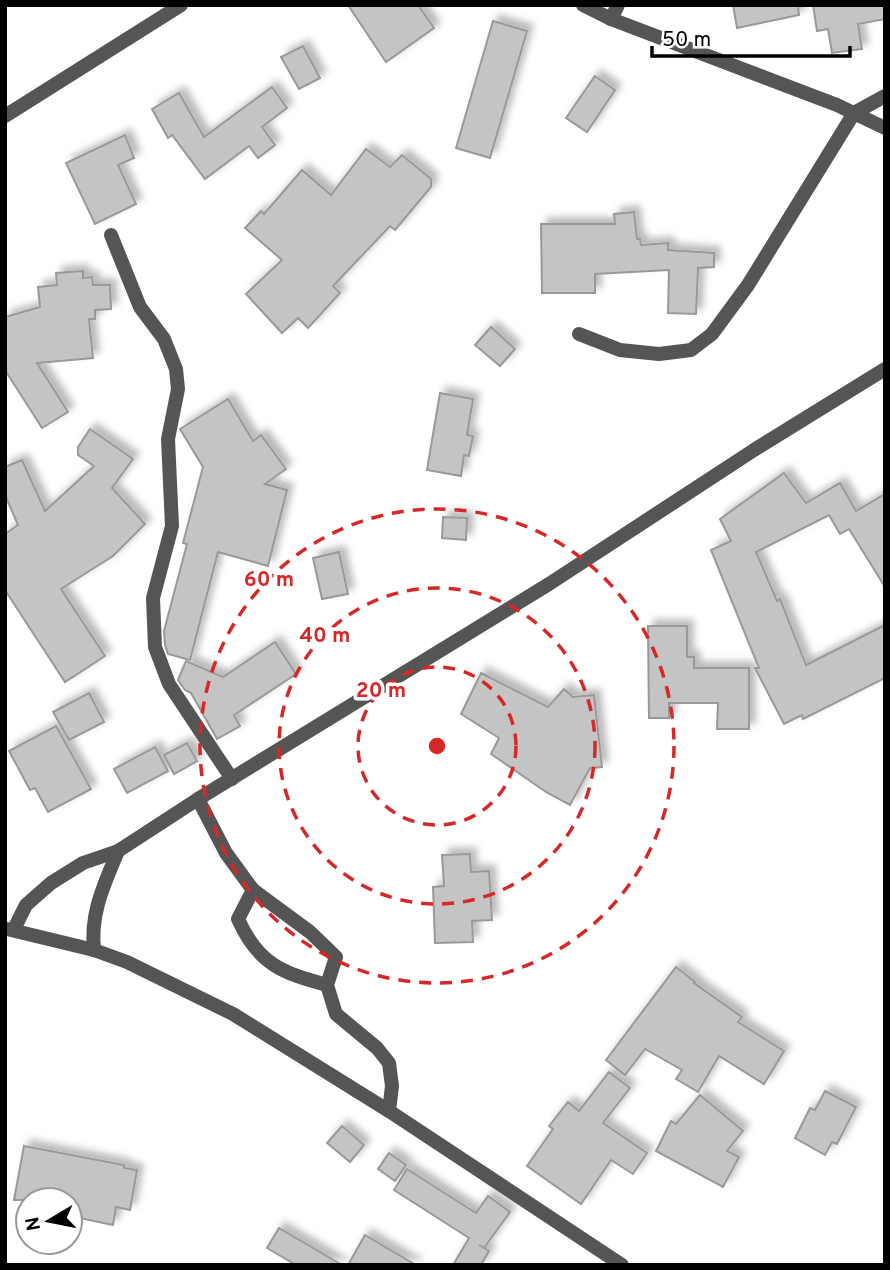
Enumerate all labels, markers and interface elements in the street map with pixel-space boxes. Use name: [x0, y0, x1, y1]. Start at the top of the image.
scale bar: [652, 14, 850, 58]
text: 50 m: [662, 27, 711, 54]
text: 60 m: [244, 567, 294, 594]
text: 40 m: [300, 623, 350, 650]
text: 20 m: [356, 678, 406, 705]
centre of rings: [425, 734, 449, 758]
north arrow: [14, 1186, 84, 1256]
text: N: [21, 1215, 47, 1232]

